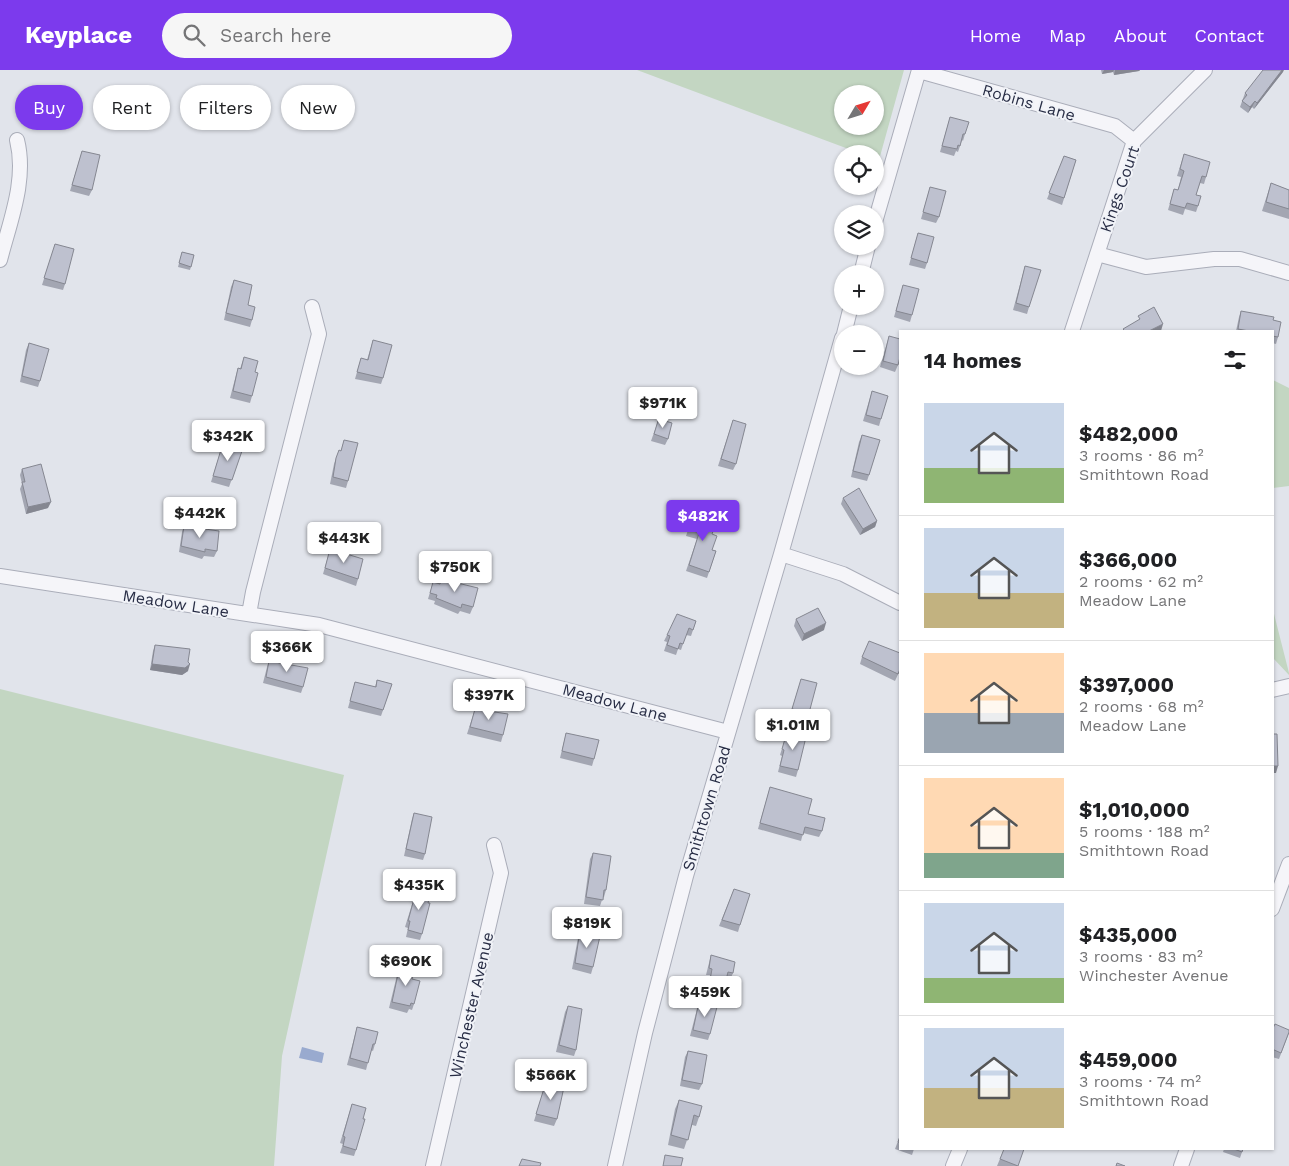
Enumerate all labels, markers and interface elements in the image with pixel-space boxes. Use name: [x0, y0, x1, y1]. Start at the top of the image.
search box: [162, 13, 512, 58]
text: Keyplace: [25, 21, 132, 49]
icon: search: [180, 21, 208, 49]
text: Search here: [220, 24, 331, 47]
text: Home: [970, 25, 1021, 46]
text: Map: [1049, 25, 1086, 46]
text: About: [1114, 25, 1166, 46]
text: Contact: [1194, 25, 1264, 46]
street label: Robins Lane: [980, 80, 1078, 125]
chip: Buy: [15, 85, 83, 130]
chip: Rent: [93, 85, 170, 130]
chip: Filters: [180, 85, 271, 130]
chip: New: [281, 85, 355, 130]
north arrow: [834, 85, 884, 135]
map controls: [834, 85, 884, 375]
street label: Kings Court: [1096, 143, 1143, 235]
button: locate: [834, 145, 884, 195]
button: layers: [834, 205, 884, 255]
button: +: [834, 265, 884, 315]
button: −: [834, 325, 884, 375]
icon: filters: [1221, 346, 1249, 374]
text: 14 homes: [924, 348, 1021, 373]
pin: $971K: [628, 386, 698, 429]
text: $971K: [639, 393, 687, 412]
pin: $342K: [193, 420, 263, 462]
text: $482,000: [1079, 421, 1178, 446]
icon: home: [964, 423, 1024, 483]
text: $342K: [203, 426, 253, 445]
text: 3 rooms · 86 m²: [1079, 446, 1204, 465]
text: Smithtown Road: [1079, 465, 1209, 484]
pin: $442K: [165, 496, 235, 539]
pin: $482K: [668, 500, 738, 542]
text: $442K: [174, 503, 226, 522]
text: $482K: [677, 506, 729, 525]
pin: $443K: [309, 522, 379, 564]
text: $443K: [318, 528, 370, 547]
text: $366,000: [1079, 547, 1177, 572]
icon: home: [964, 548, 1024, 608]
pin: $750K: [420, 550, 490, 593]
text: $750K: [430, 557, 480, 576]
text: 2 rooms · 62 m²: [1079, 572, 1203, 591]
street label: Meadow Lane: [121, 586, 230, 621]
text: Meadow Lane: [1079, 591, 1186, 610]
pin: $366K: [252, 630, 322, 673]
text: $366K: [262, 637, 312, 656]
text: $397,000: [1079, 672, 1174, 697]
icon: home: [964, 673, 1024, 733]
pin: $397K: [454, 678, 524, 721]
street label: Meadow Lane: [561, 679, 669, 726]
text: $397K: [464, 685, 514, 704]
text: 2 rooms · 68 m²: [1079, 697, 1204, 716]
pin: $1.01M: [752, 708, 834, 751]
text: $1.01M: [766, 715, 820, 734]
text: Meadow Lane: [1079, 716, 1186, 735]
street label: Smithtown Road: [678, 743, 735, 873]
text: $1,010,000: [1079, 797, 1190, 822]
icon: home: [964, 798, 1024, 858]
text: 5 rooms · 188 m²: [1079, 822, 1210, 841]
text: Smithtown Road: [1079, 841, 1209, 860]
pin: $435K: [384, 868, 454, 911]
text: $435K: [394, 875, 444, 894]
pin: $819K: [552, 906, 622, 949]
text: $819K: [563, 913, 611, 932]
text: $435,000: [1079, 922, 1177, 947]
icon: home: [964, 923, 1024, 983]
street label: Winchester Avenue: [445, 930, 498, 1080]
pin: $690K: [371, 944, 441, 987]
text: 3 rooms · 83 m²: [1079, 947, 1203, 966]
text: $690K: [380, 951, 432, 970]
text: Winchester Avenue: [1079, 966, 1229, 985]
pin: $459K: [670, 976, 740, 1018]
text: $459K: [680, 982, 730, 1001]
text: $459,000: [1079, 1047, 1178, 1072]
icon: home: [964, 1048, 1024, 1108]
pin: $566K: [516, 1058, 586, 1101]
text: $566K: [526, 1065, 576, 1084]
text: 3 rooms · 74 m²: [1079, 1072, 1201, 1091]
text: Smithtown Road: [1079, 1091, 1209, 1110]

